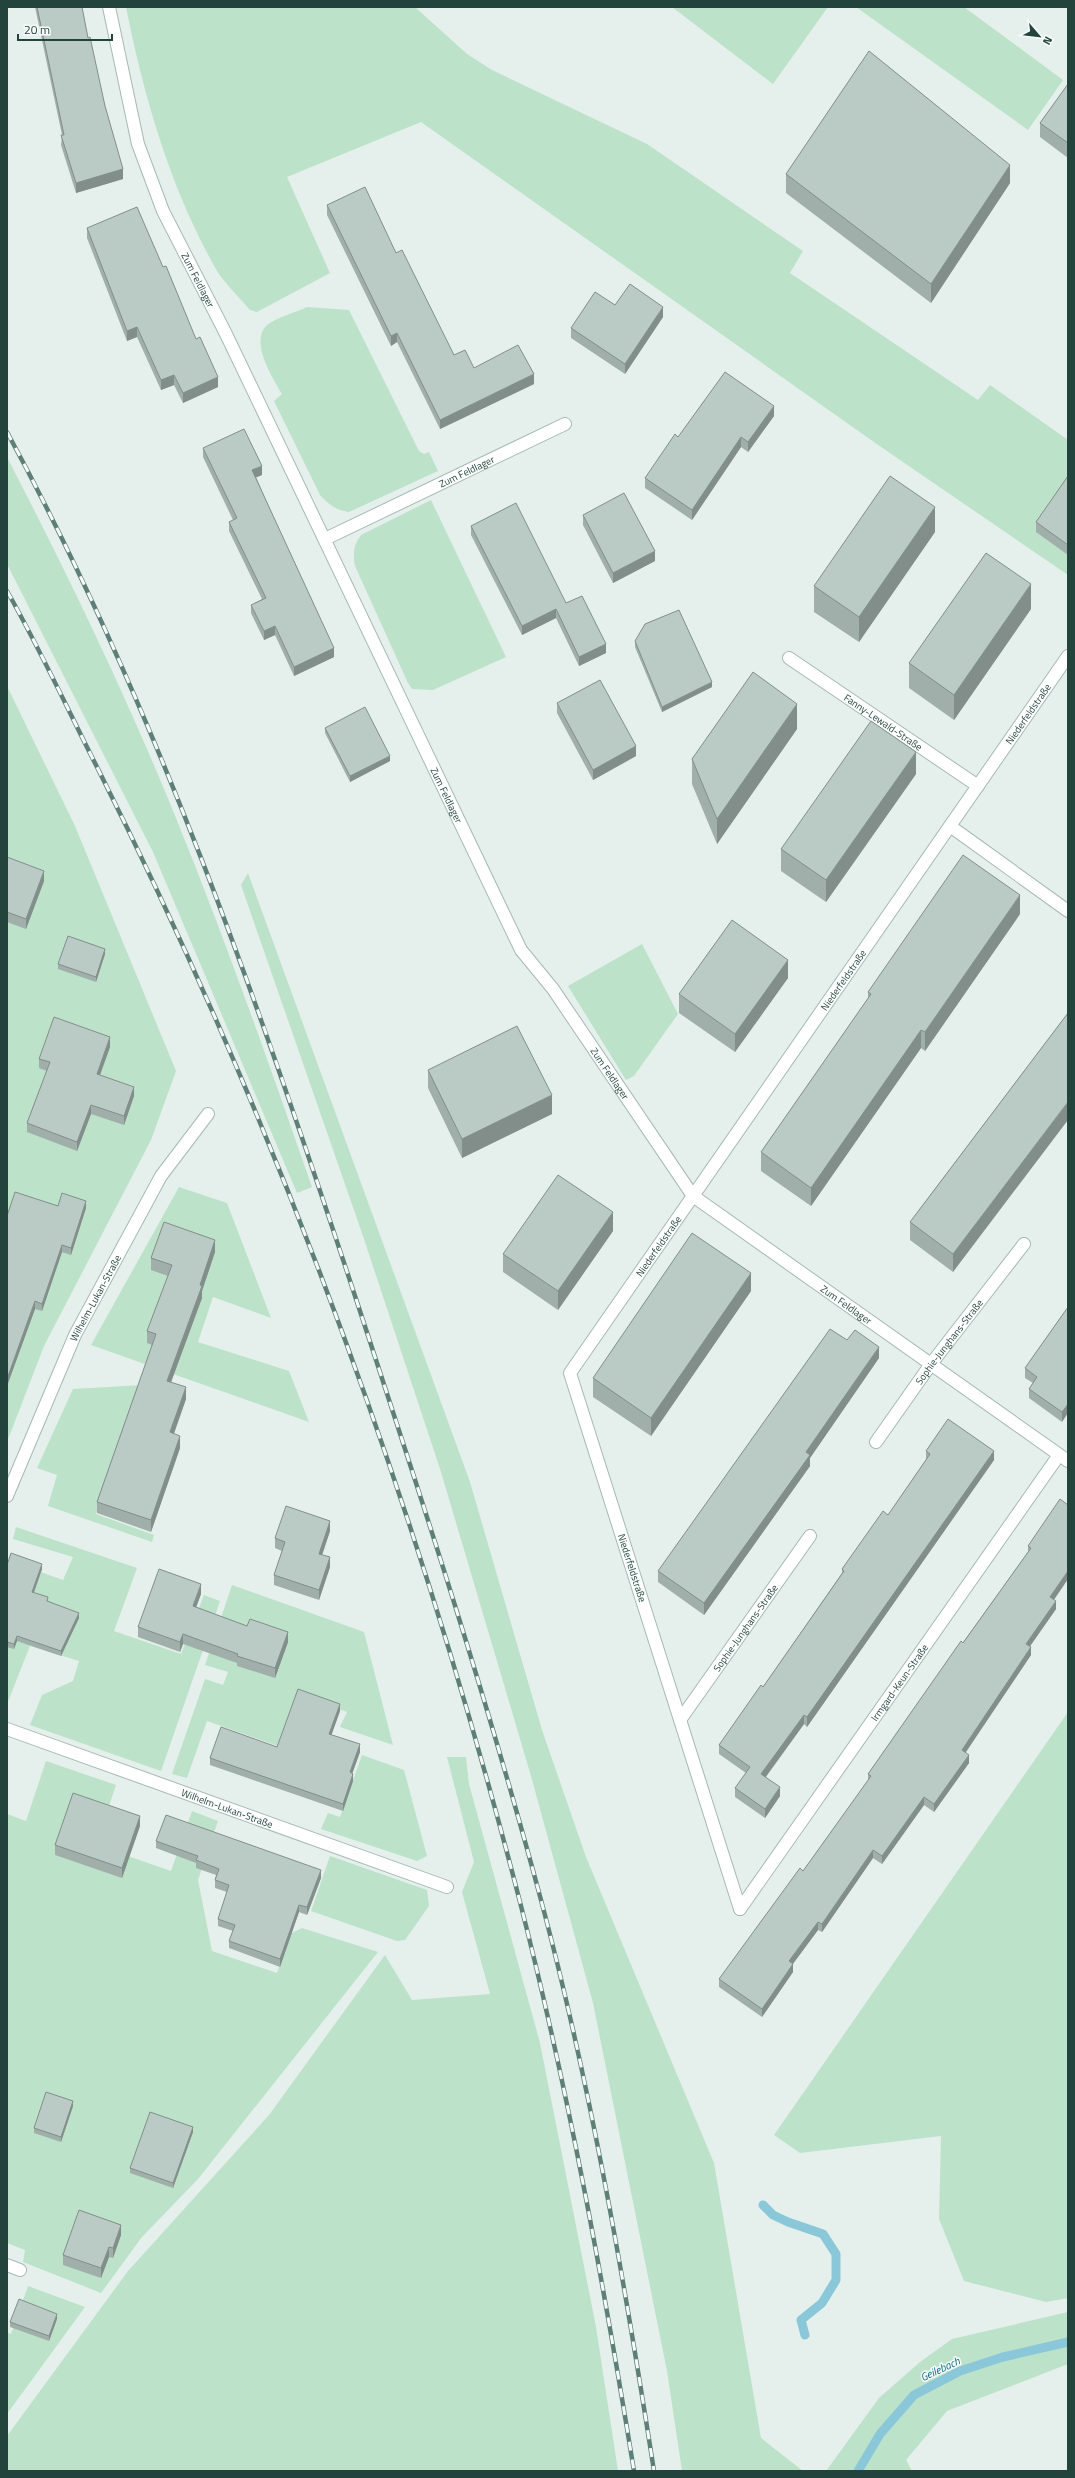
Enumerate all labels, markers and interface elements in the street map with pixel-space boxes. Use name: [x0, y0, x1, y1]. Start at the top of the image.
scale bar: [18, 16, 112, 42]
north arrow: [1019, 16, 1059, 56]
text: 20 m: [24, 20, 50, 39]
text: N: [1039, 34, 1057, 48]
street label: Zum Feldlager: [178, 250, 219, 310]
street label: Zum Feldlager: [436, 451, 497, 491]
street label: Niederfeldstraße: [1001, 680, 1054, 747]
street label: Fanny-Lewald-Straße: [841, 690, 926, 754]
street label: Zum Feldlager: [427, 765, 467, 826]
street label: Niederfeldstraße: [817, 946, 870, 1013]
street label: Zum Feldlager: [587, 1044, 633, 1103]
street label: Niederfeldstraße: [632, 1212, 685, 1279]
street label: Wilhelm-Lukan-Straße: [66, 1252, 125, 1343]
street label: Zum Feldlager: [818, 1281, 876, 1328]
street label: Sophie-Junghans-Straße: [911, 1296, 986, 1387]
street label: Niederfeldstraße: [614, 1532, 650, 1604]
street label: Sophie-Junghans-Straße: [709, 1581, 781, 1675]
street label: Irmgard-Keun-Straße: [867, 1641, 932, 1724]
street label: Wilhelm-Lukan-Straße: [179, 1785, 275, 1831]
water label: Geilebach: [918, 2353, 963, 2385]

